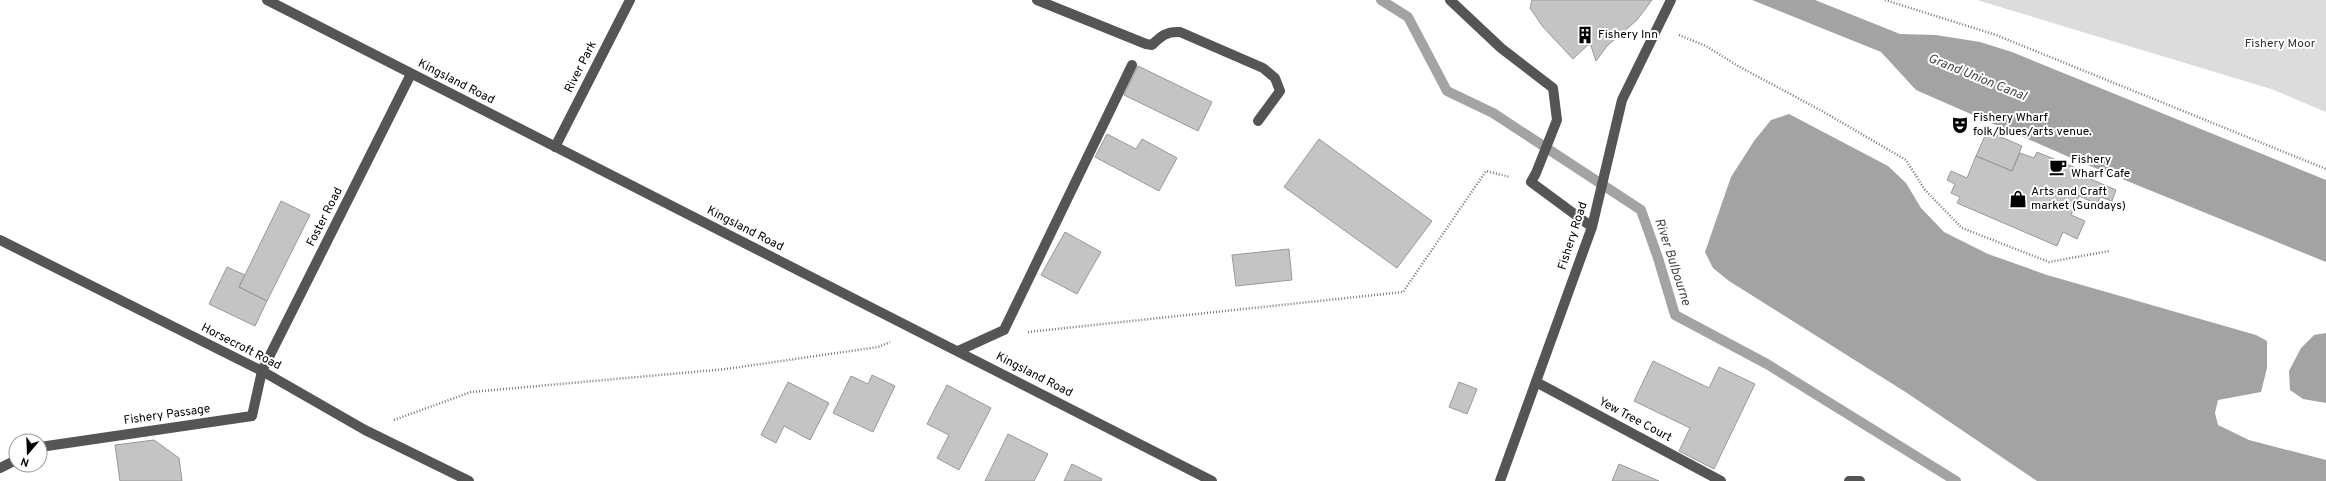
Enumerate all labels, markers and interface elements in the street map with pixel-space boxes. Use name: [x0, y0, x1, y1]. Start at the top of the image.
building icon: Fishery Inn: [1575, 25, 1595, 45]
place label: Fishery Inn: [1598, 27, 1658, 43]
park label: Fishery Moor: [2245, 36, 2316, 52]
street label: River Park: [561, 38, 601, 96]
water label: Grand Union Canal: [1925, 51, 2029, 105]
street label: Kingsland Road: [415, 56, 497, 108]
place label: Fishery Wharf folk/blues/arts venue.: [1973, 110, 2092, 140]
theatre icon: Fishery Wharf folk/blues/arts venue.: [1950, 115, 1970, 135]
place label: Fishery Wharf Cafe: [2071, 152, 2130, 182]
cafe icon: Fishery Wharf Cafe: [2048, 157, 2068, 177]
place label: Arts and Craft market (Sundays): [2031, 184, 2126, 214]
street label: Foster Road: [303, 185, 347, 249]
shop icon: Arts and Craft market (Sundays): [2008, 189, 2028, 209]
street label: Fishery Road: [1554, 200, 1592, 272]
street label: Kingsland Road: [704, 203, 786, 255]
water label: River Bulbourne: [1650, 216, 1694, 308]
street label: Horsecroft Road: [198, 320, 284, 374]
street label: Kingsland Road: [993, 349, 1075, 401]
street label: Yew Tree Court: [1596, 394, 1674, 446]
street label: Fishery Passage: [123, 401, 211, 429]
north arrow: [8, 433, 48, 473]
text: N: [19, 454, 31, 469]

